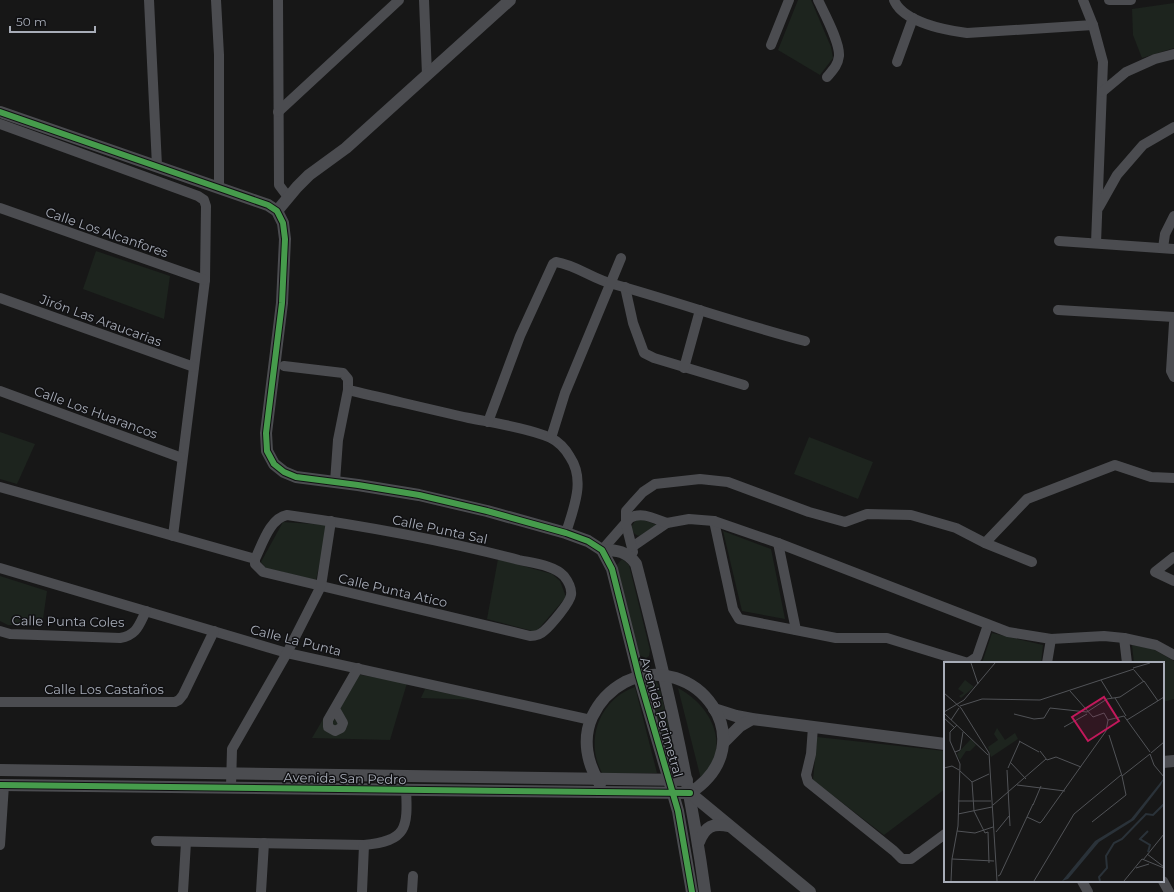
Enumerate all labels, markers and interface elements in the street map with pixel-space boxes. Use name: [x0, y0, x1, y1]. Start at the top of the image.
scale bar: [10, 8, 95, 34]
text: 50 m: [16, 14, 47, 29]
street label: Calle Los Alcanfores: [44, 203, 170, 261]
street label: Jirón Las Araucarias: [37, 290, 164, 349]
street label: Calle Los Huarancos: [32, 382, 160, 442]
street label: Calle Punta Sal: [391, 511, 489, 547]
street label: Calle Punta Atico: [337, 570, 449, 610]
street label: Calle Punta Coles: [11, 612, 125, 630]
street label: Calle La Punta: [249, 621, 343, 659]
street label: Avenida Perimetral: [637, 655, 687, 779]
inset map: [944, 662, 1164, 882]
street label: Calle Los Castaños: [44, 681, 164, 697]
street label: Avenida San Pedro: [283, 769, 407, 787]

